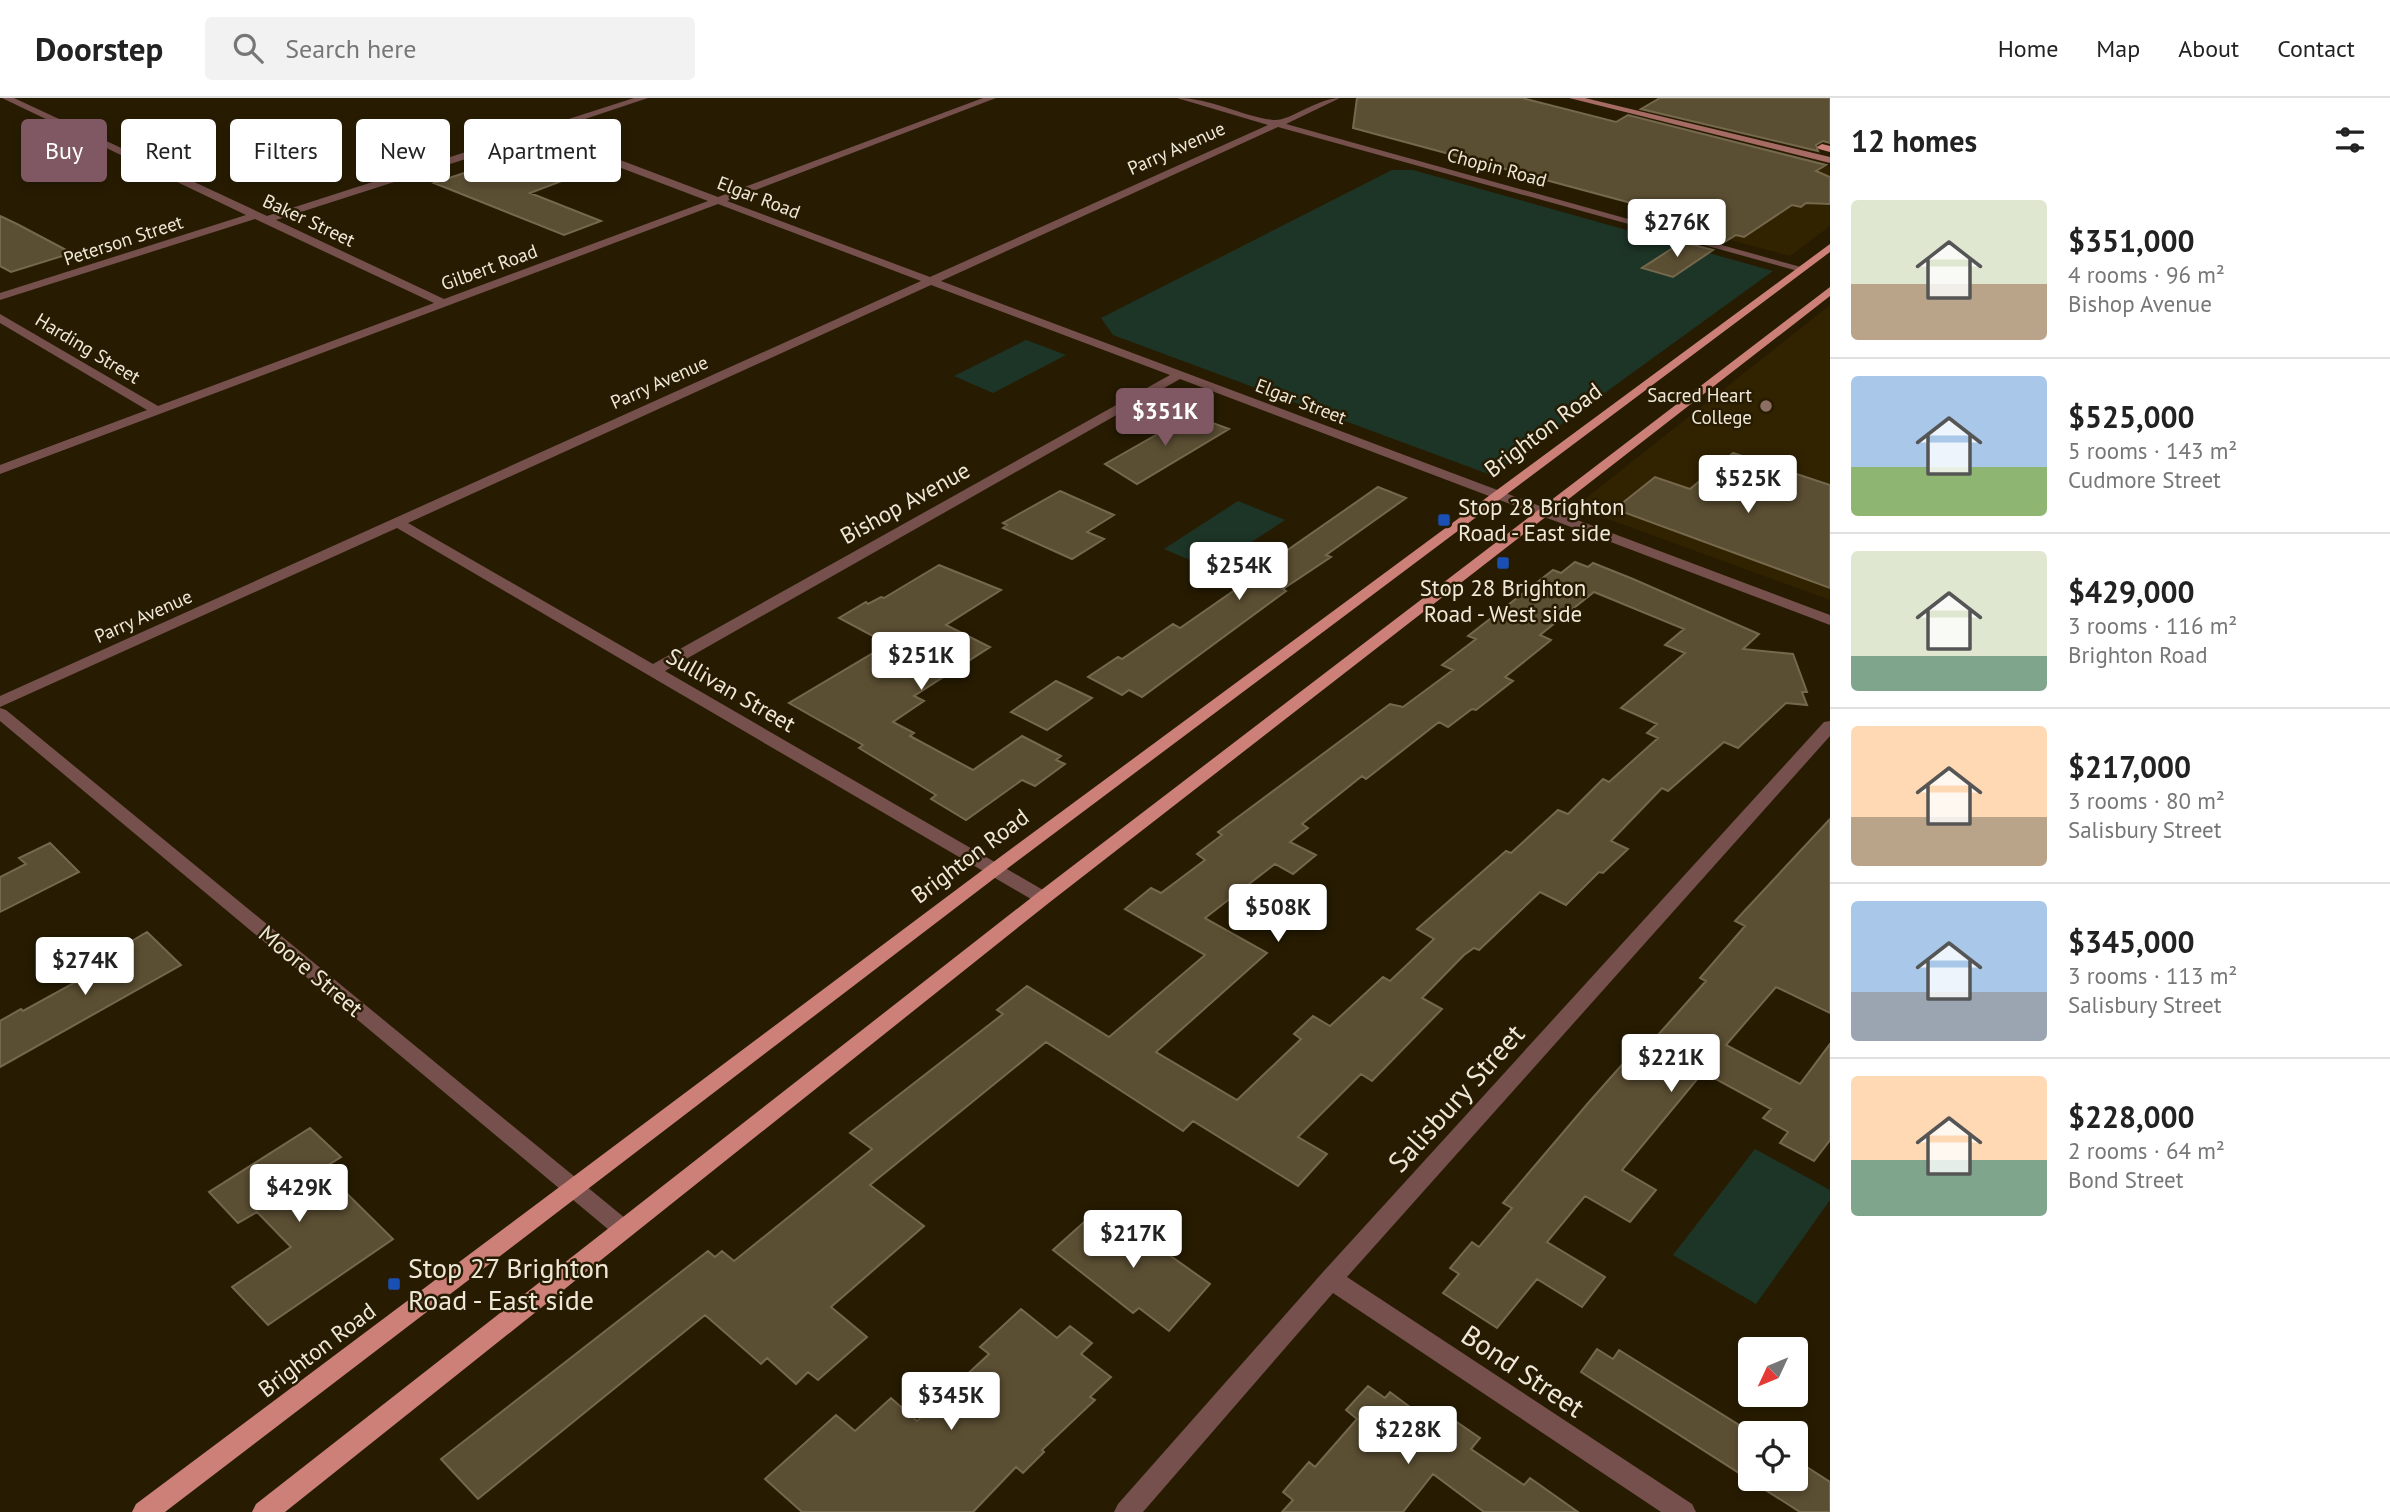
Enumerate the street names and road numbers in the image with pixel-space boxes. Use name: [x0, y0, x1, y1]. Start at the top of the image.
street label: Parry Avenue: [1123, 116, 1229, 180]
street label: Chopin Road: [1444, 142, 1550, 192]
street label: Elgar Road: [714, 170, 804, 224]
street label: Baker Street: [259, 188, 359, 252]
street label: Peterson Street: [60, 209, 186, 271]
street label: Gilbert Road: [437, 238, 541, 296]
street label: Harding Street: [31, 307, 145, 389]
street label: Parry Avenue: [606, 350, 712, 414]
street label: Elgar Street: [1252, 373, 1350, 430]
street label: Brighton Road: [1478, 376, 1607, 483]
street label: Bishop Avenue: [835, 455, 975, 550]
street label: Parry Avenue: [90, 584, 196, 648]
street label: Sullivan Street: [662, 641, 801, 738]
street label: Brighton Road: [905, 802, 1034, 909]
street label: Moore Street: [253, 919, 370, 1023]
street label: Salisbury Street: [1379, 1015, 1532, 1180]
street label: Brighton Road: [252, 1296, 381, 1403]
street label: Bond Street: [1455, 1316, 1592, 1426]

